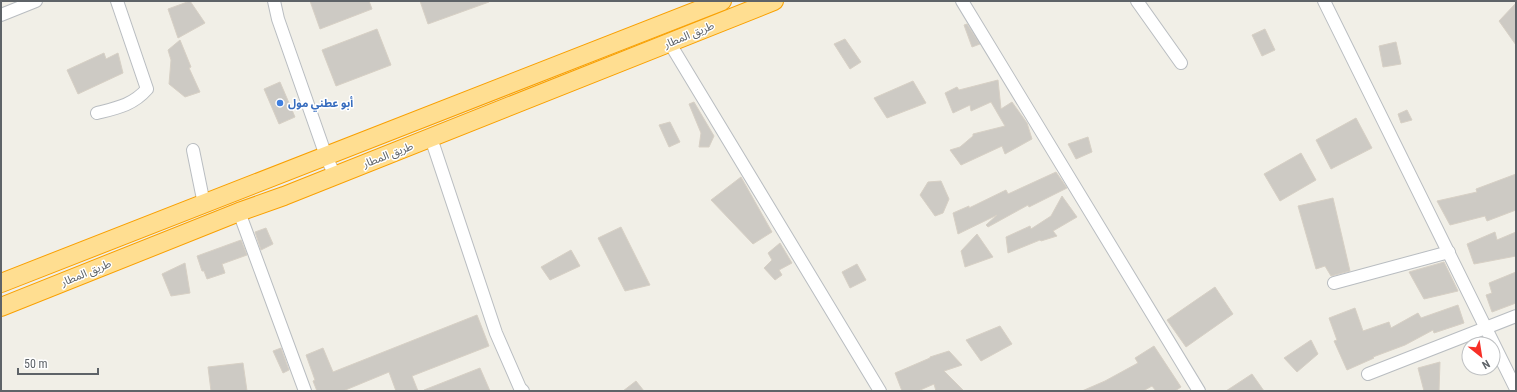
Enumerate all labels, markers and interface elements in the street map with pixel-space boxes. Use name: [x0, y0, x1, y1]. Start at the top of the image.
street label: طريق المطار: [661, 19, 716, 51]
place label: أبو عطني مول: [288, 96, 353, 112]
marker: أبو عطني مول: [275, 98, 285, 108]
street label: طريق المطار: [360, 139, 415, 171]
street label: طريق المطار: [58, 257, 113, 289]
north arrow: [1461, 336, 1501, 376]
scale bar: [18, 350, 98, 376]
text: 50 m: [24, 357, 48, 371]
text: N: [1479, 357, 1492, 372]

